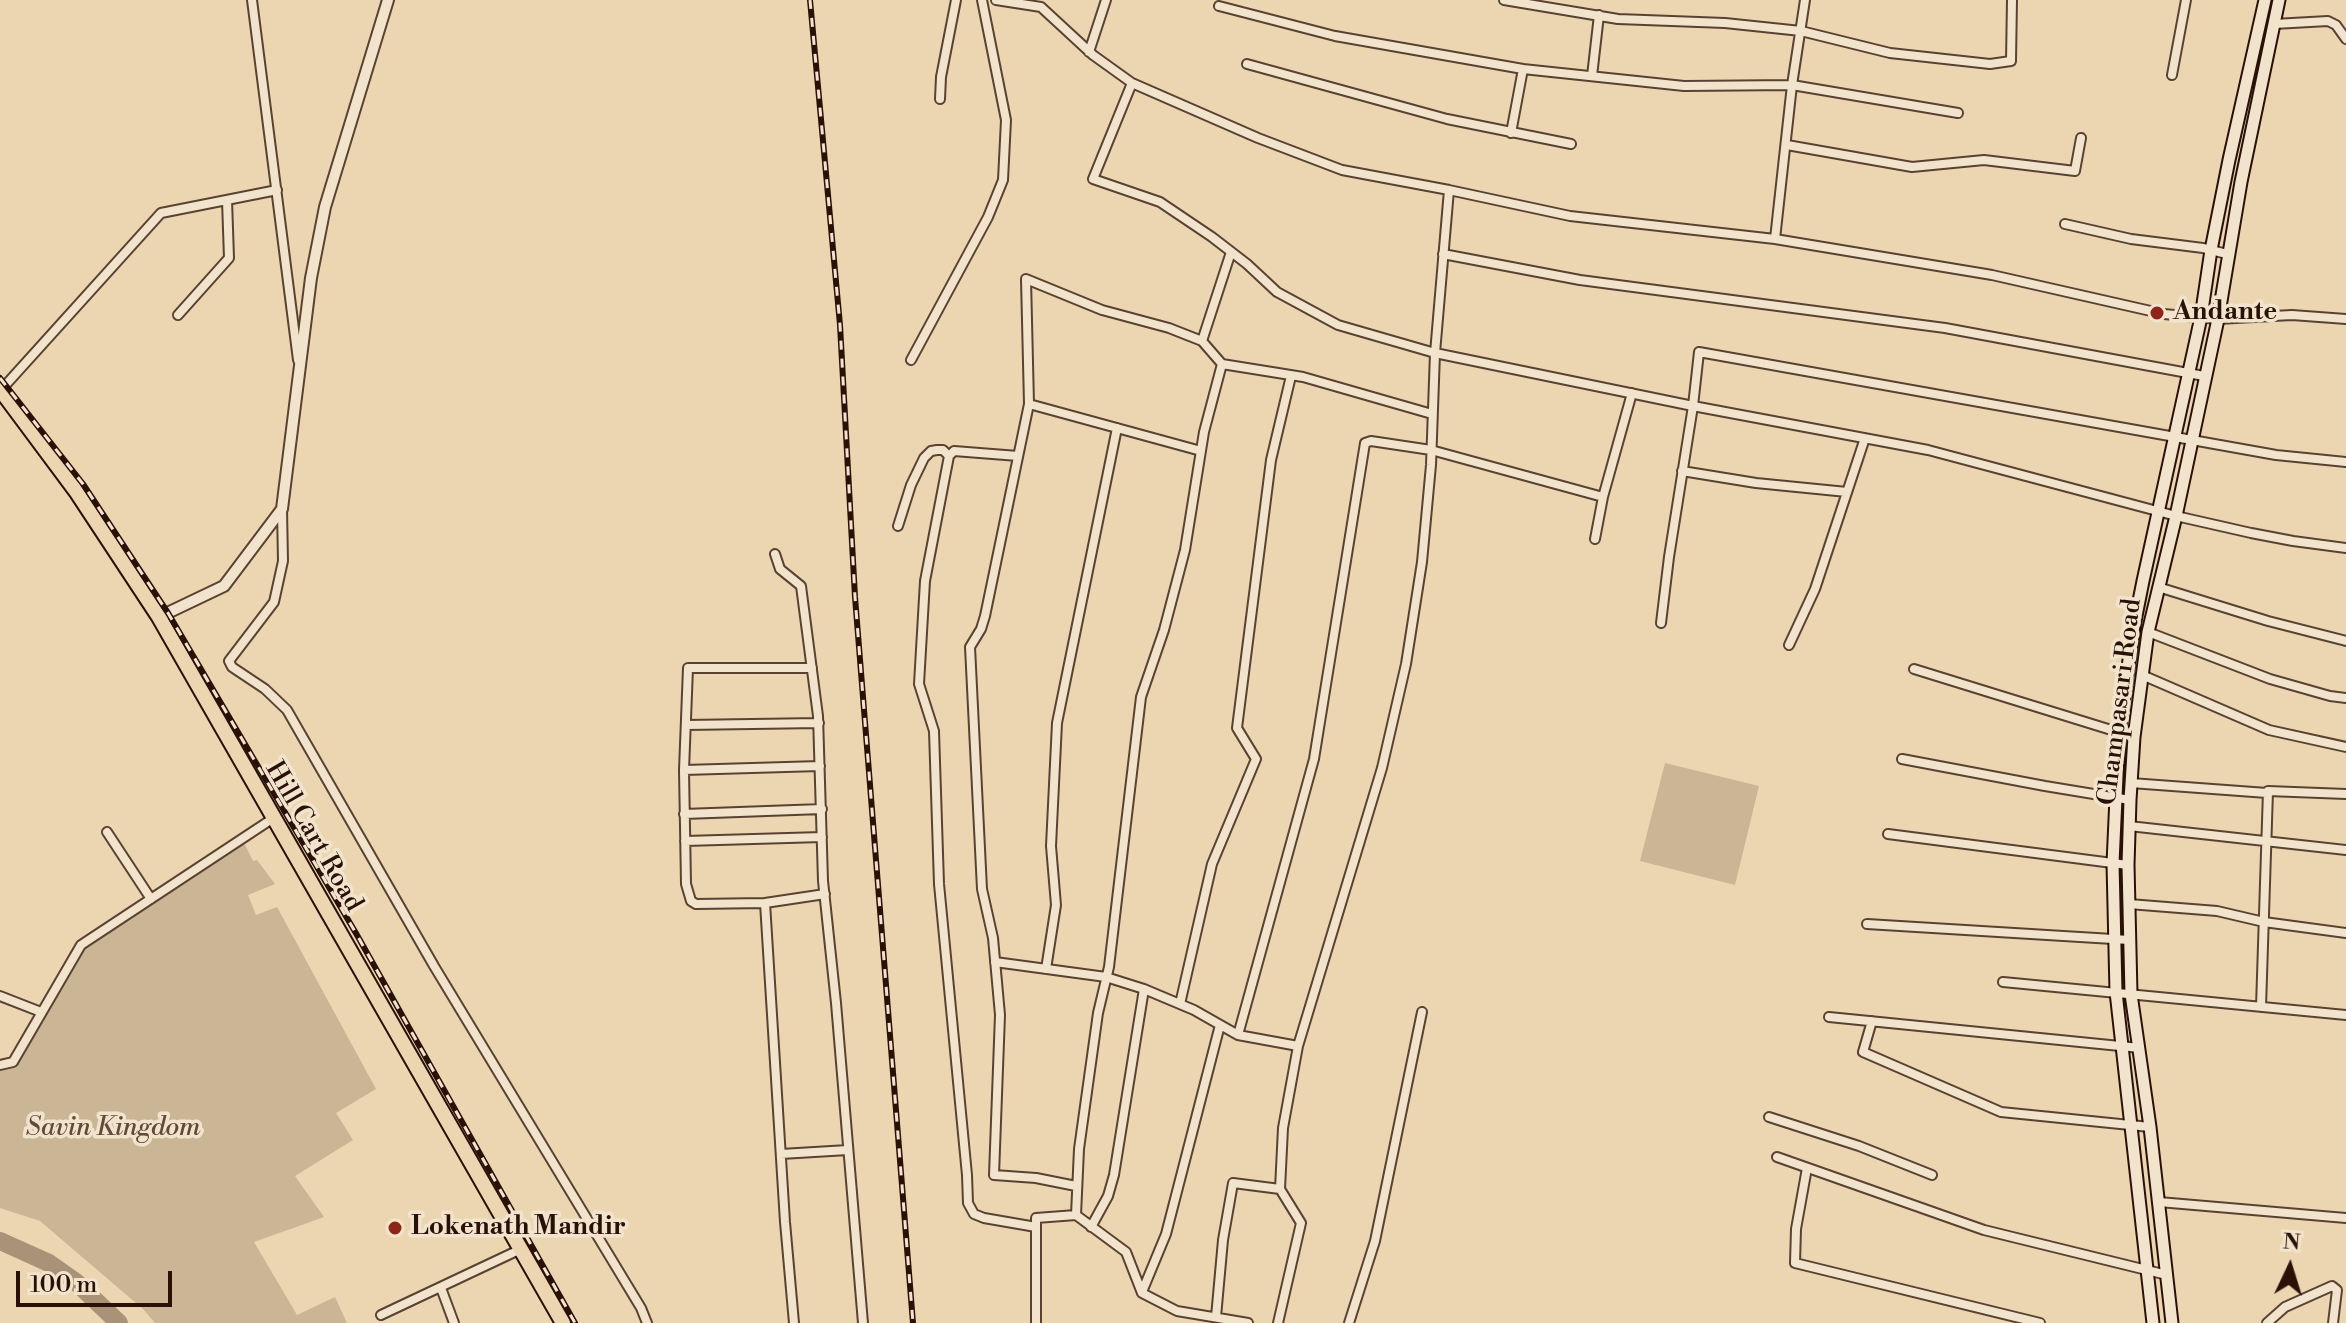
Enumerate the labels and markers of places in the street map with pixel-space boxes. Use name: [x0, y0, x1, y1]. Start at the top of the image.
place label: Andante: [2173, 297, 2277, 329]
marker: Andante: [2148, 304, 2166, 322]
place label: Lokenath Mandir: [411, 1212, 626, 1244]
marker: Lokenath Mandir: [386, 1219, 404, 1237]

